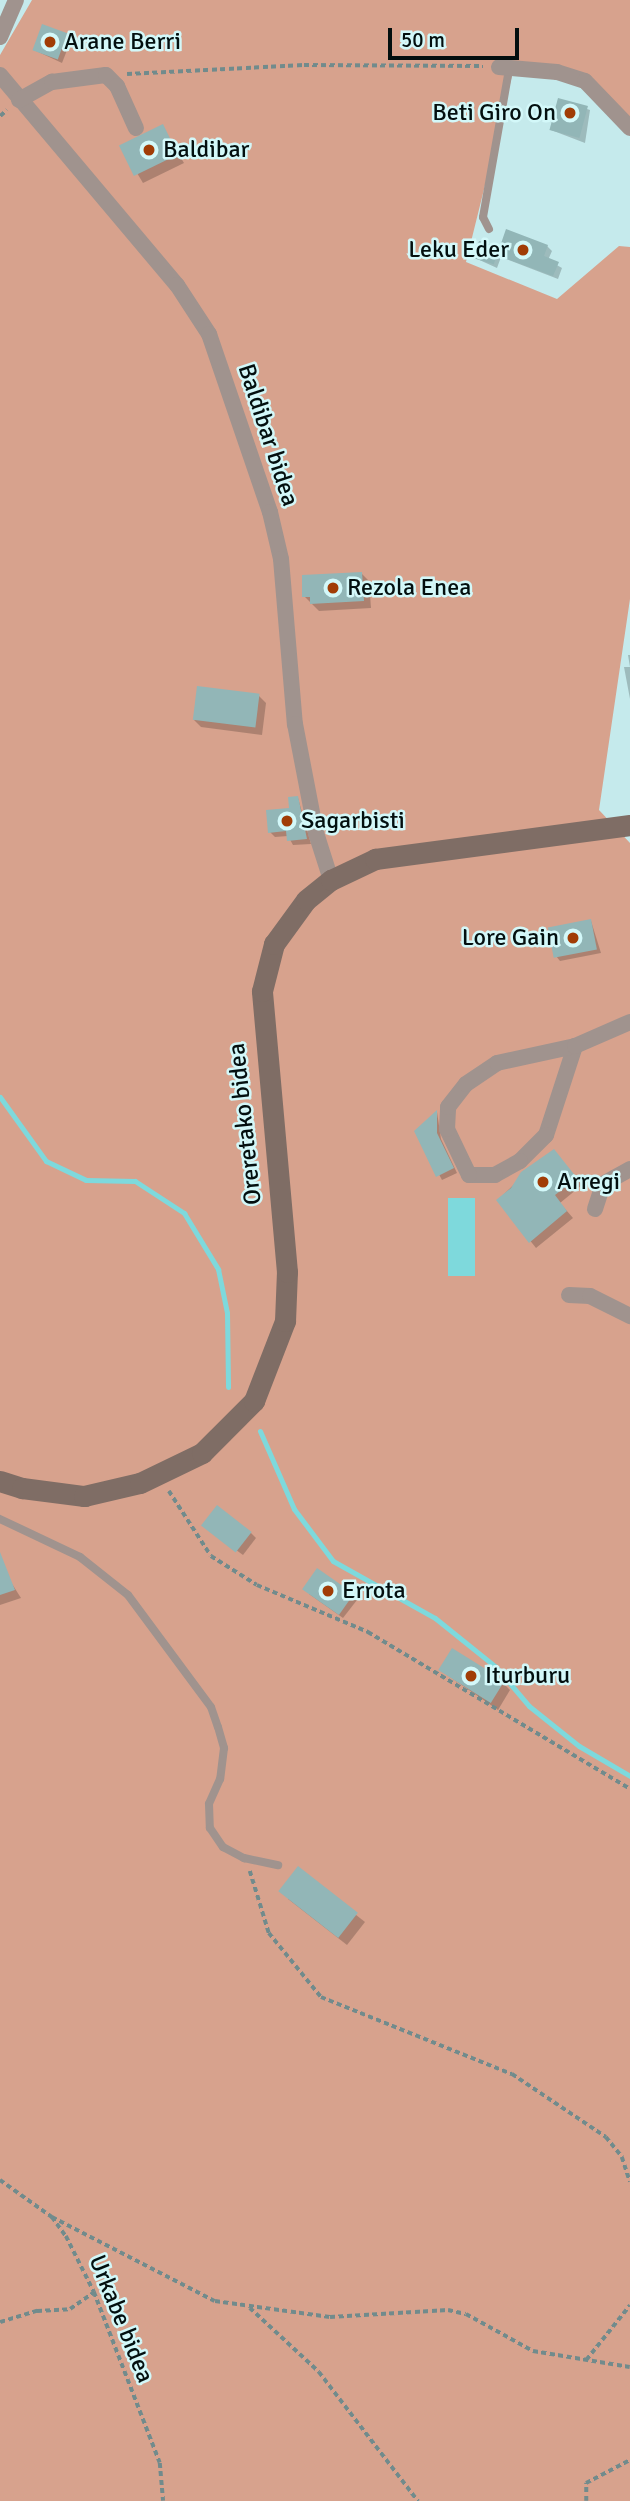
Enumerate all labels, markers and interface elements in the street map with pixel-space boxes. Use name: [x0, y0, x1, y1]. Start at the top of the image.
scale bar: [392, 14, 523, 58]
text: 50 m: [401, 27, 445, 53]
place label: Arane Berri: [64, 28, 181, 56]
marker: Arane Berri: [42, 34, 58, 50]
place label: Beti Giro On: [432, 99, 556, 127]
marker: Beti Giro On: [562, 105, 578, 121]
place label: Baldibar: [163, 136, 249, 164]
marker: Baldibar: [141, 142, 157, 158]
place label: Leku Eder: [408, 236, 509, 264]
marker: Leku Eder: [515, 242, 531, 258]
street label: Baldibar bidea: [231, 360, 305, 510]
place label: Rezola Enea: [347, 574, 471, 602]
marker: Rezola Enea: [325, 580, 341, 596]
place label: Sagarbisti: [301, 807, 405, 835]
marker: Sagarbisti: [279, 813, 295, 829]
place label: Lore Gain: [462, 924, 559, 952]
marker: Lore Gain: [565, 930, 581, 946]
street label: Oreretako bidea: [222, 1042, 268, 1206]
place label: Arregi: [557, 1168, 620, 1196]
marker: Arregi: [535, 1174, 551, 1190]
place label: Errota: [342, 1577, 406, 1605]
marker: Errota: [320, 1583, 336, 1599]
place label: Iturburu: [485, 1662, 570, 1690]
marker: Iturburu: [463, 1668, 479, 1684]
street label: Urkabe bidea: [82, 2251, 160, 2387]

